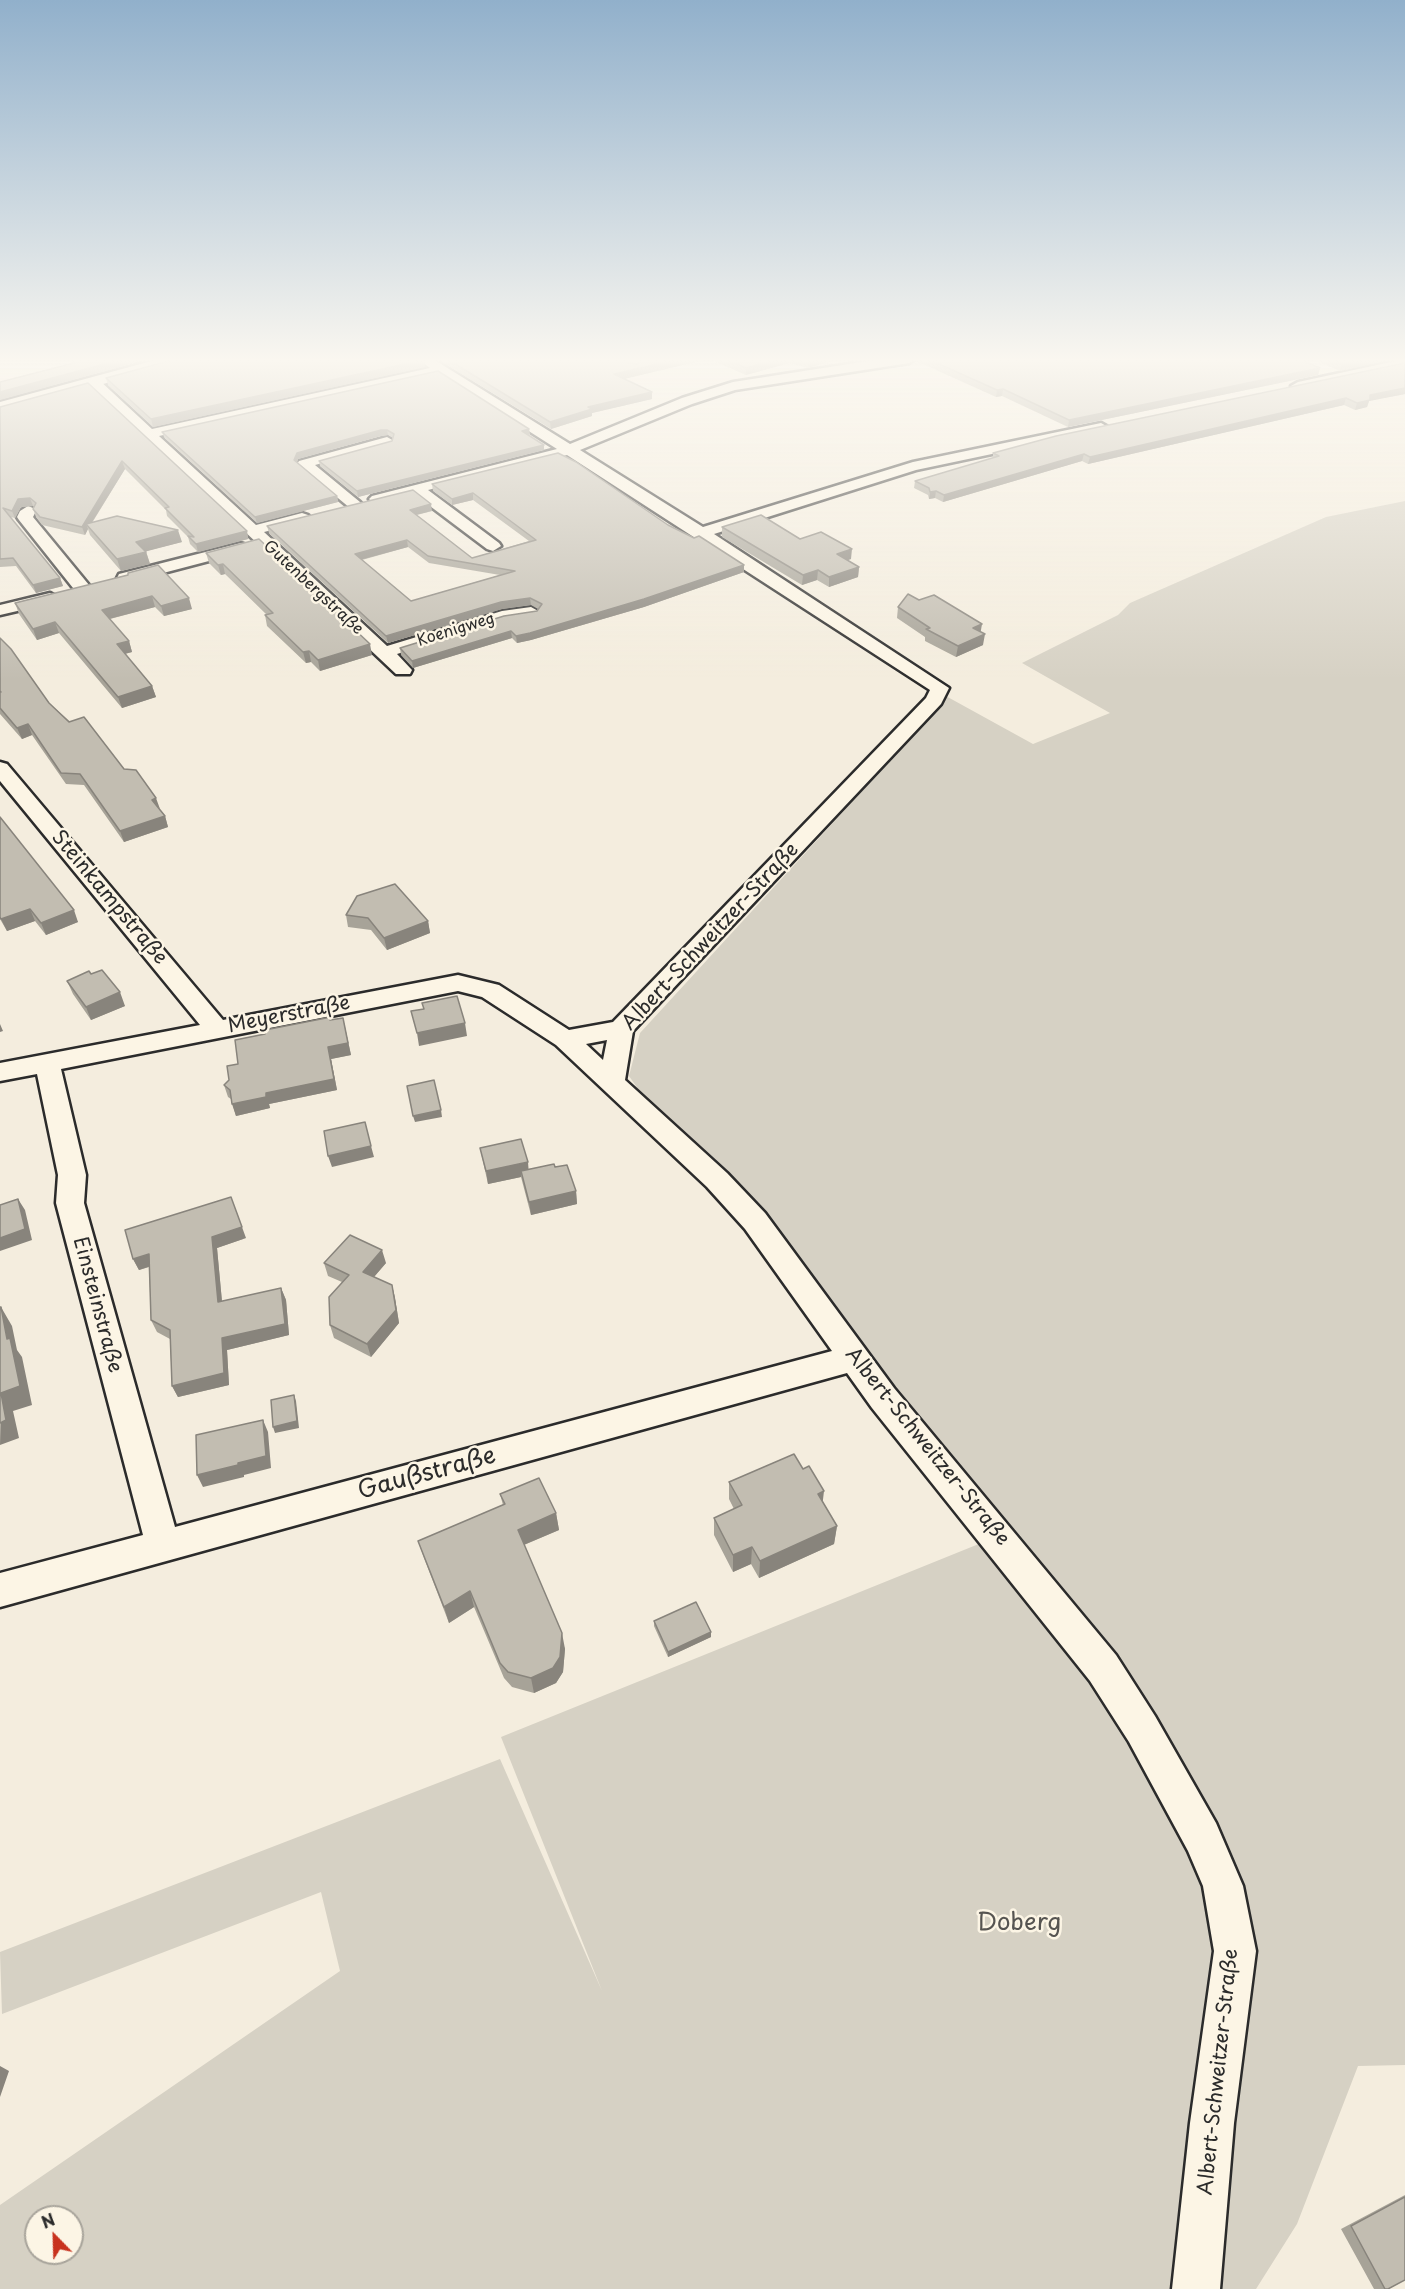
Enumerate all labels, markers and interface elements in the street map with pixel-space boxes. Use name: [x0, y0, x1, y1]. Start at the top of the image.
street label: Gutenbergstraße: [259, 537, 367, 639]
street label: Koenigweg: [415, 609, 497, 651]
street label: Steinkampstraße: [46, 826, 172, 970]
street label: Albert-Schweitzer-Straße: [618, 838, 804, 1036]
street label: Meyerstraße: [226, 991, 352, 1039]
street label: Einsteinstraße: [67, 1234, 127, 1376]
street label: Albert-Schweitzer-Straße: [840, 1343, 1014, 1551]
street label: Gaußstraße: [355, 1442, 499, 1506]
park label: Doberg: [977, 1909, 1061, 1937]
street label: Albert-Schweitzer-Straße: [1194, 1948, 1244, 2196]
north arrow: [24, 2205, 84, 2265]
text: N: [37, 2207, 58, 2234]

